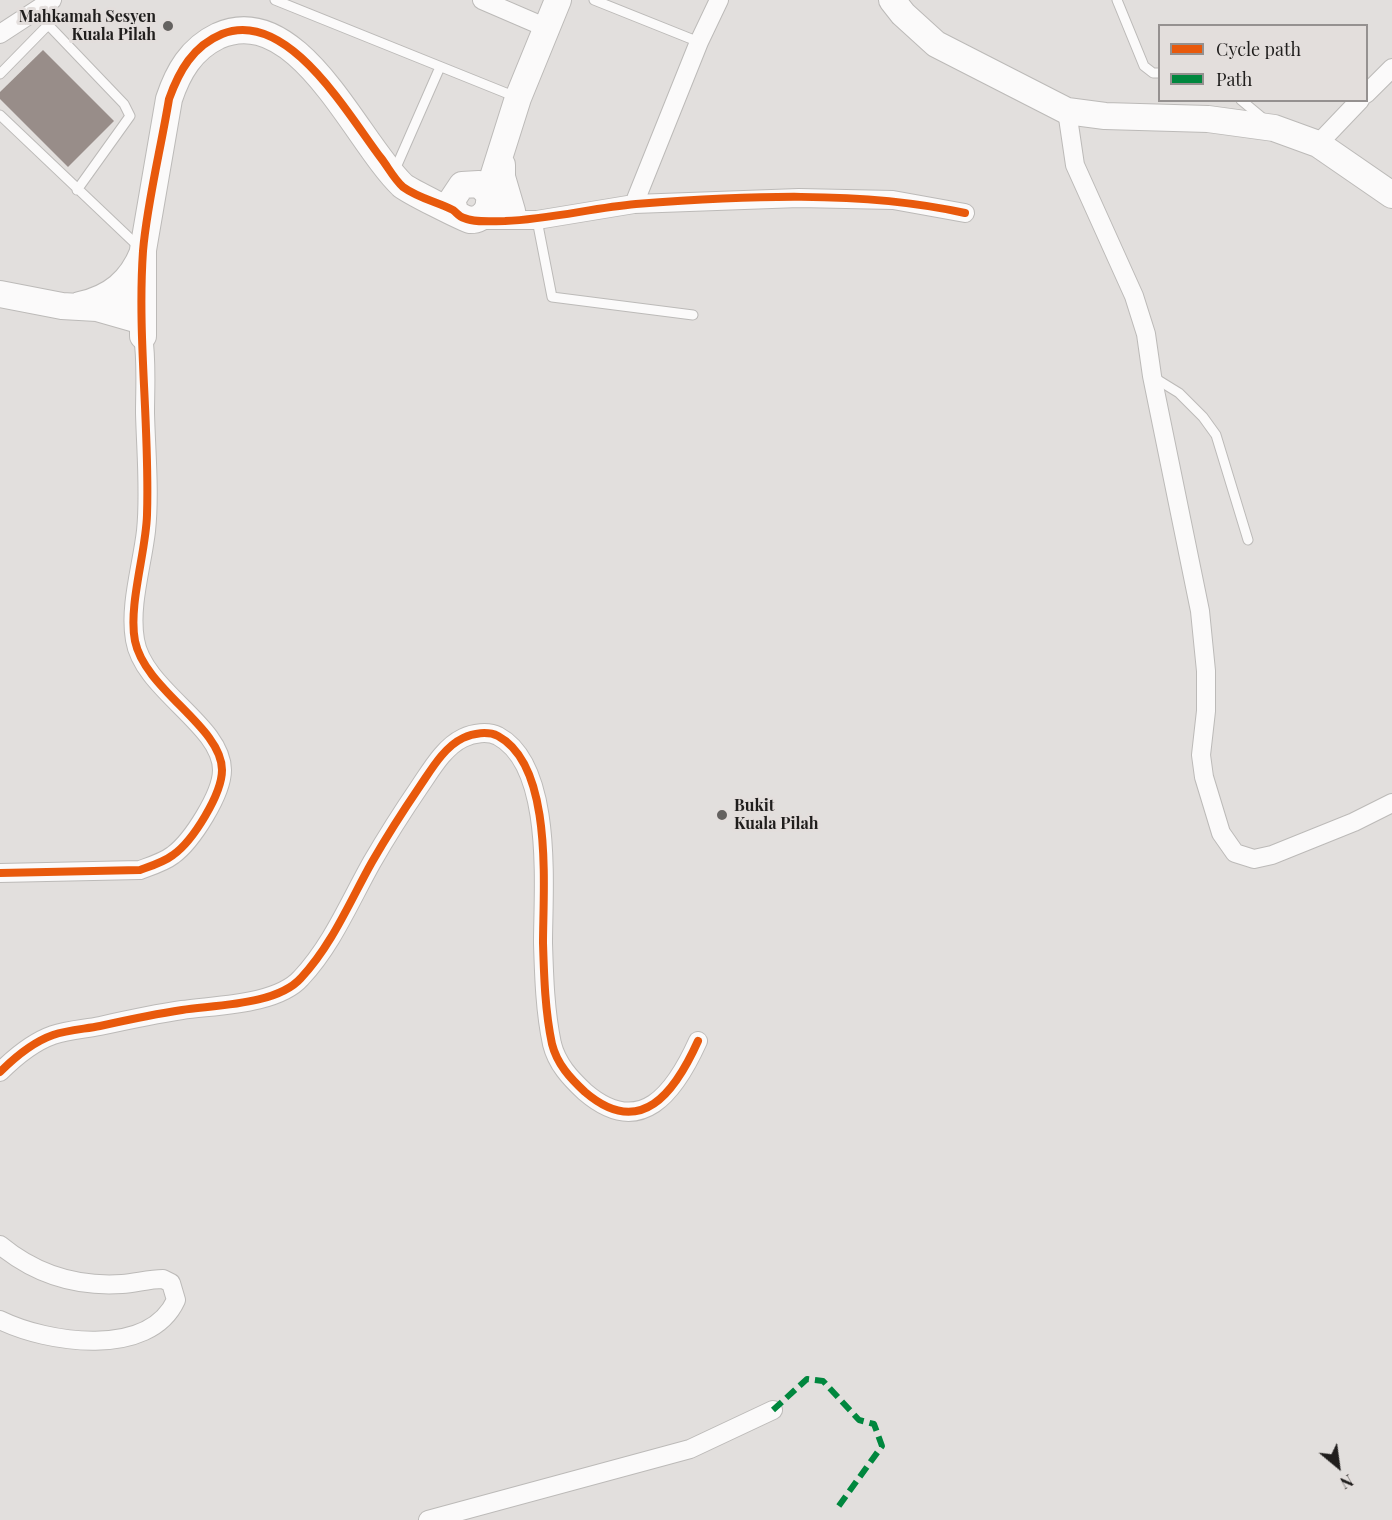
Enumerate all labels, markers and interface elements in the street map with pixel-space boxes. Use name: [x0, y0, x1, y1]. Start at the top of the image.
place label: Mahkamah Sesyen Kuala Pilah: [19, 7, 156, 45]
marker: Mahkamah Sesyen Kuala Pilah: [161, 19, 175, 33]
legend: [1158, 24, 1368, 102]
text: Cycle path: [1216, 37, 1301, 61]
text: Path: [1216, 67, 1252, 91]
place label: Bukit Kuala Pilah: [734, 796, 819, 834]
marker: Bukit Kuala Pilah: [715, 808, 729, 822]
north arrow: [1308, 1436, 1368, 1496]
text: N: [1337, 1470, 1357, 1494]

